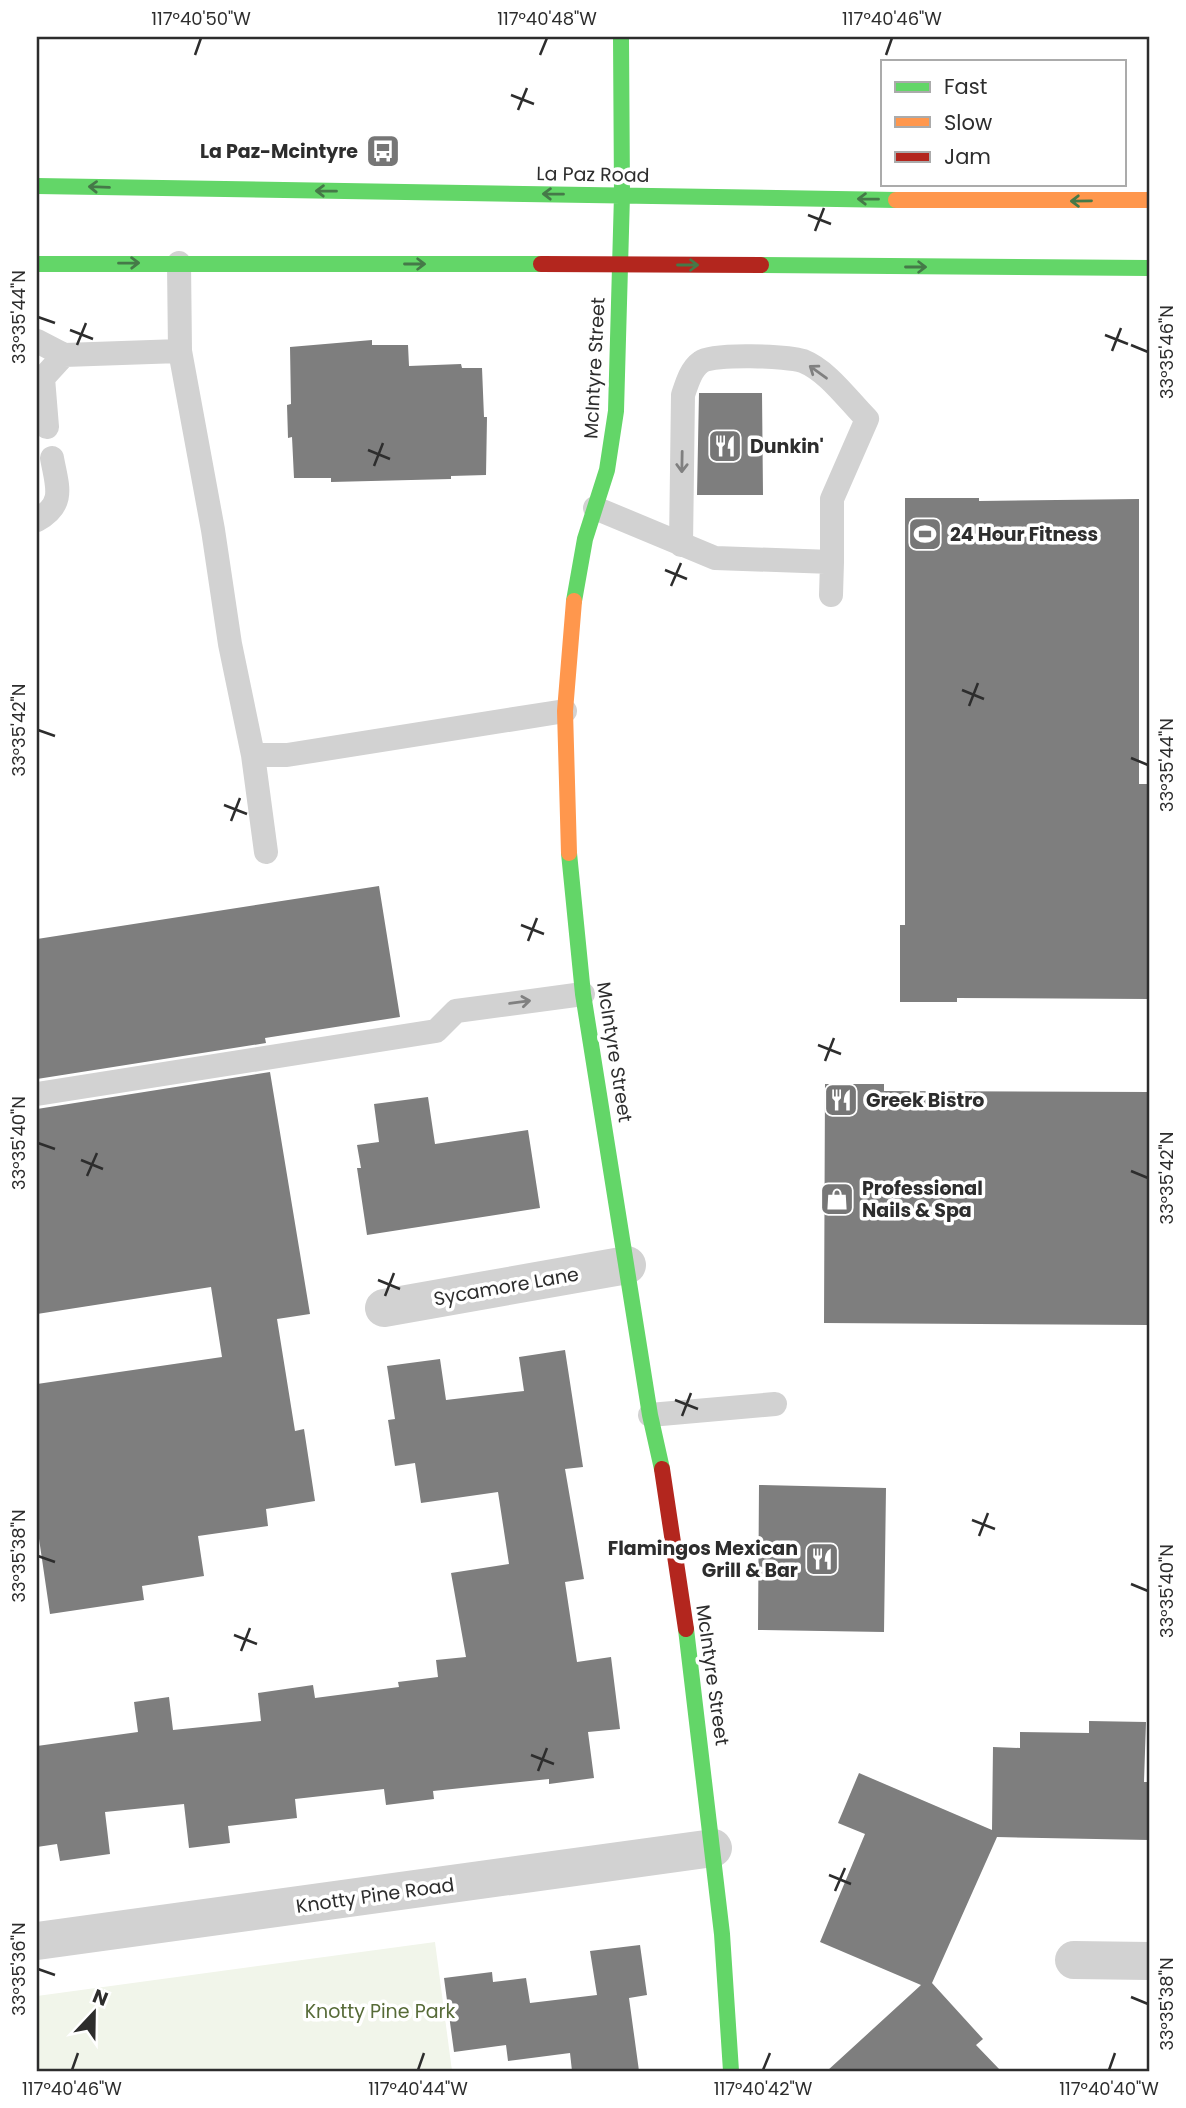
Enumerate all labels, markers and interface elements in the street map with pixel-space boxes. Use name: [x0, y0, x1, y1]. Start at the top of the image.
text: 117°40'50"W: [151, 6, 251, 31]
text: 117°40'48"W: [497, 6, 597, 31]
text: 117°40'46"W: [842, 6, 942, 31]
legend: [881, 60, 1126, 186]
text: Fast: [944, 72, 987, 101]
text: Slow: [944, 108, 992, 137]
bus stop icon: La Paz-Mcintyre: [364, 132, 402, 170]
place label: La Paz-Mcintyre: [200, 138, 358, 165]
text: Jam: [944, 142, 991, 171]
street label: La Paz Road: [536, 160, 650, 189]
one-way arrow: [87, 180, 110, 194]
one-way arrow: [315, 184, 338, 198]
one-way arrow: [542, 187, 565, 201]
one-way arrow: [857, 192, 880, 206]
one-way arrow: [1070, 194, 1093, 208]
one-way arrow: [118, 257, 141, 270]
one-way arrow: [403, 257, 426, 271]
one-way arrow: [676, 258, 699, 272]
one-way arrow: [904, 260, 927, 273]
text: 33°35'44"N: [6, 270, 31, 364]
street label: McIntyre Street: [577, 296, 612, 440]
text: 33°35'46"N: [1154, 305, 1179, 399]
one-way arrow: [809, 365, 828, 379]
restaurant icon: Dunkin': [706, 427, 744, 465]
place label: Dunkin': [750, 433, 824, 460]
one-way arrow: [675, 451, 689, 474]
sports icon: 24 Hour Fitness: [906, 515, 944, 553]
place label: 24 Hour Fitness: [950, 521, 1098, 548]
text: 33°35'42"N: [6, 684, 31, 776]
text: 33°35'44"N: [1154, 718, 1179, 812]
street label: McIntyre Street: [590, 980, 639, 1124]
one-way arrow: [508, 996, 531, 1009]
restaurant icon: Greek Bistro: [822, 1081, 860, 1119]
place label: Greek Bistro: [866, 1087, 984, 1114]
text: 33°35'40"N: [6, 1096, 31, 1190]
text: 33°35'42"N: [1154, 1132, 1179, 1224]
place label: Professional Nails & Spa: [862, 1175, 983, 1224]
shop icon: Professional Nails & Spa: [818, 1180, 856, 1218]
street label: Sycamore Lane: [431, 1260, 581, 1313]
text: 33°35'38"N: [6, 1509, 31, 1603]
place label: Flamingos Mexican Grill & Bar: [608, 1535, 798, 1584]
restaurant icon: Flamingos Mexican Grill & Bar: [803, 1540, 841, 1578]
text: 33°35'40"N: [1154, 1544, 1179, 1638]
street label: McIntyre Street: [689, 1603, 736, 1747]
street label: Knotty Pine Road: [294, 1871, 456, 1920]
text: 33°35'36"N: [6, 1922, 31, 2016]
text: 33°35'38"N: [1154, 1957, 1179, 2051]
north arrow: [60, 1979, 130, 2048]
text: N: [88, 1983, 112, 2013]
park label: Knotty Pine Park: [305, 1998, 456, 2025]
text: 117°40'46"W: [22, 2076, 122, 2101]
text: 117°40'44"W: [368, 2076, 468, 2101]
text: 117°40'42"W: [714, 2076, 813, 2101]
text: 117°40'40"W: [1059, 2076, 1159, 2101]

